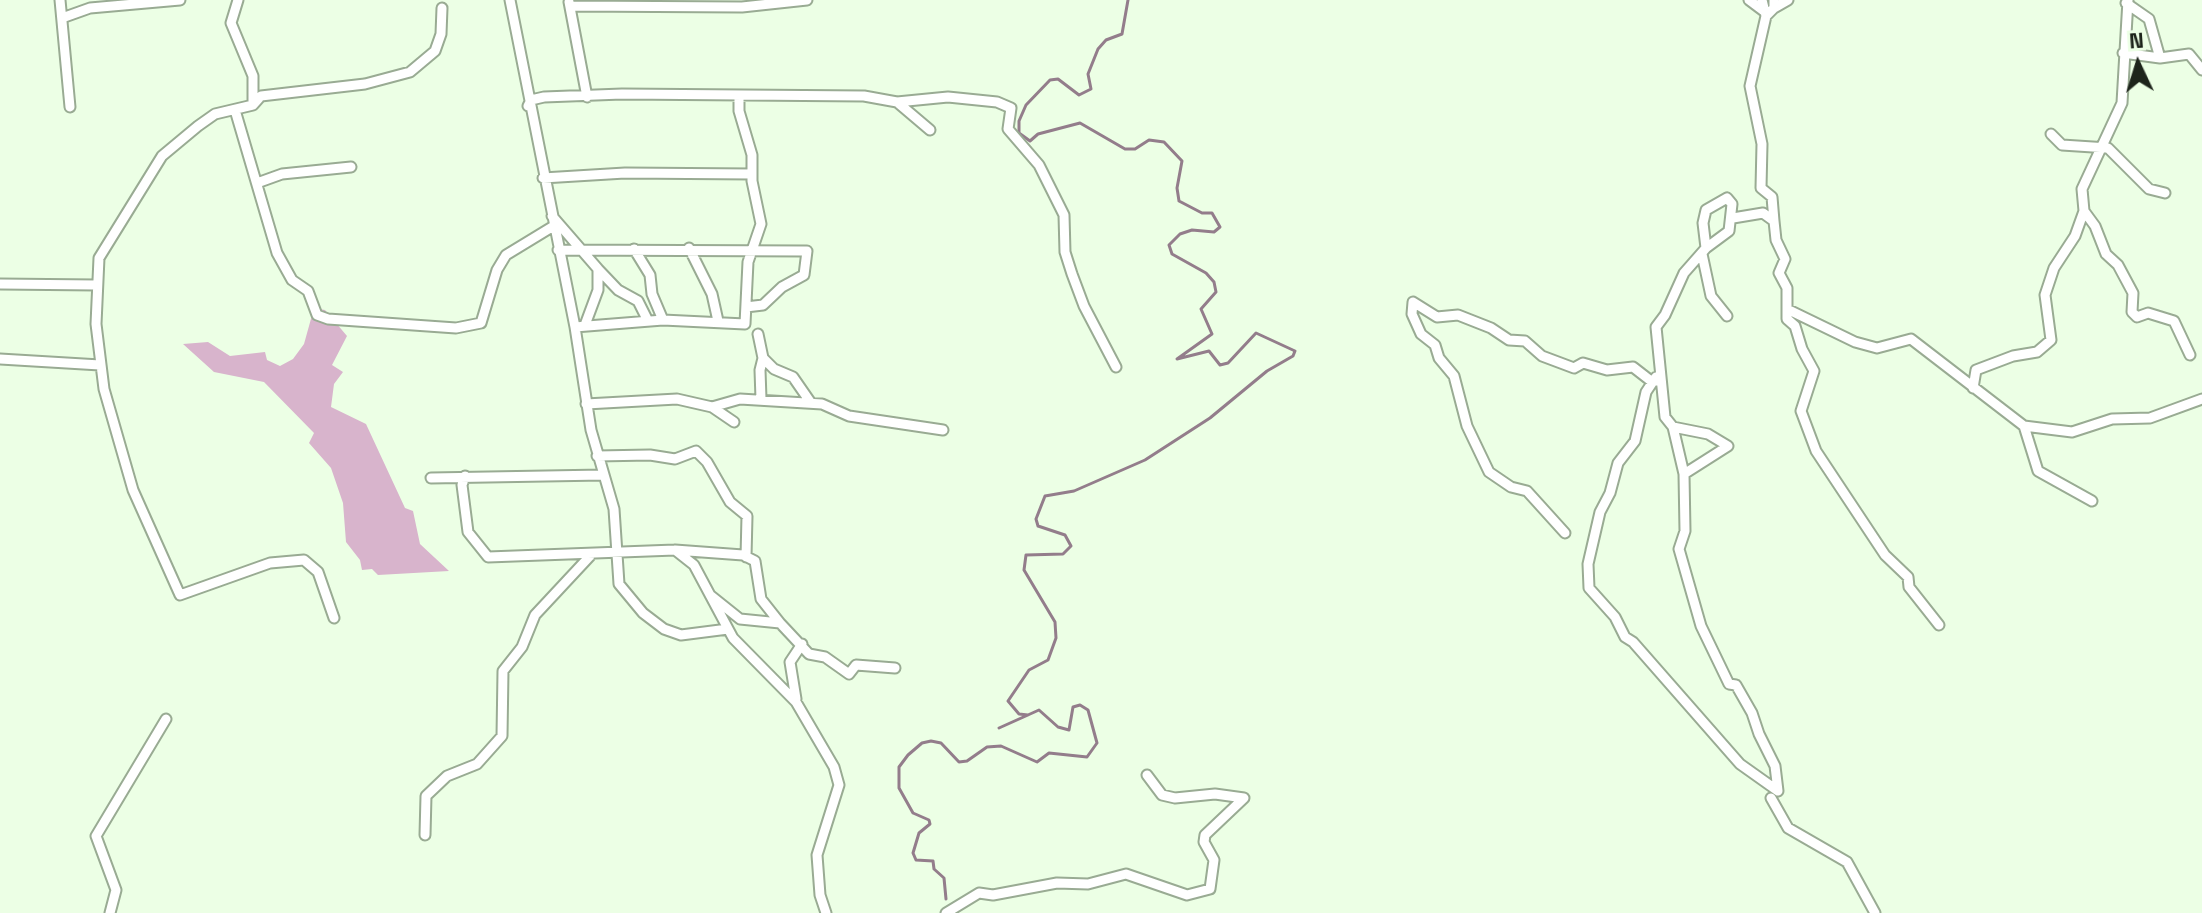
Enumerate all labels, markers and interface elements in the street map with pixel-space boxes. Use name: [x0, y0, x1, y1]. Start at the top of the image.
north arrow: [2098, 24, 2178, 104]
text: N: [2128, 26, 2145, 55]

